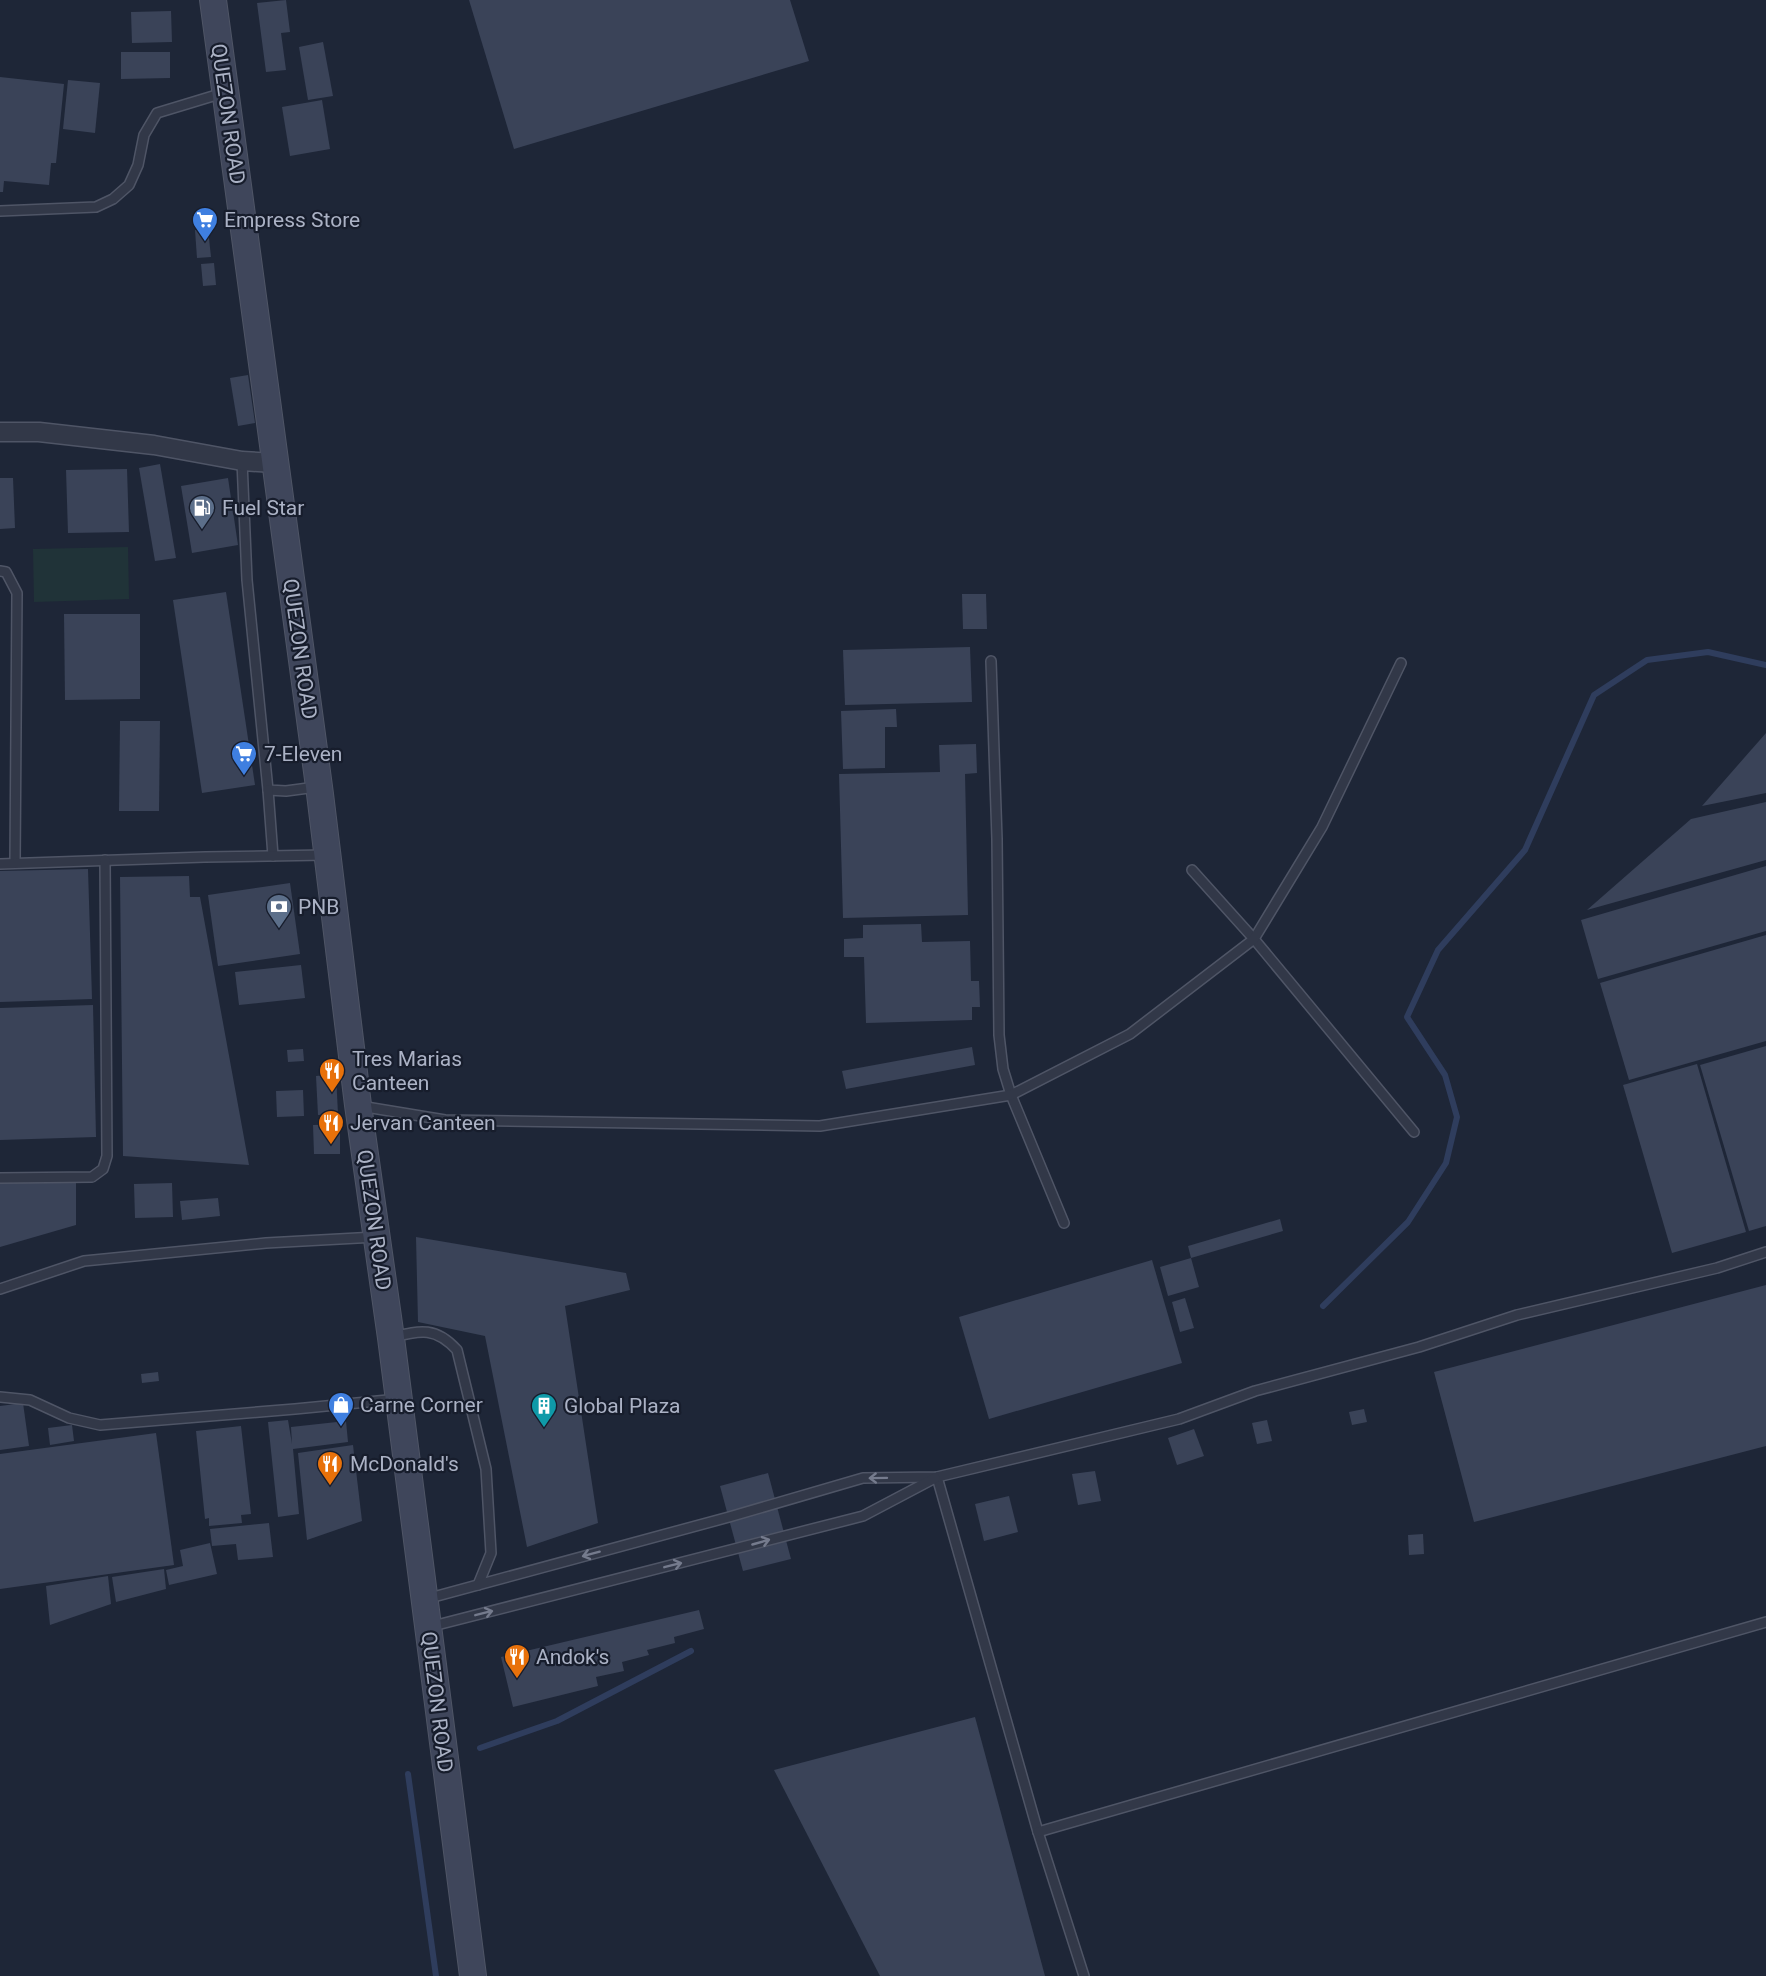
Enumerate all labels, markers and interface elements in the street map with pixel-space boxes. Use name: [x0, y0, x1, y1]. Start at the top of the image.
street label: QUEZON ROAD: [206, 42, 250, 186]
supermarket icon: Empress Store: [190, 205, 220, 243]
place label: Empress Store: [224, 208, 360, 232]
fuel station icon: Fuel Star: [187, 493, 217, 531]
place label: Fuel Star: [222, 496, 304, 520]
street label: QUEZON ROAD: [278, 577, 322, 721]
supermarket icon: 7-Eleven: [229, 739, 259, 777]
place label: 7-Eleven: [264, 742, 342, 766]
bank icon: PNB: [264, 892, 294, 930]
place label: PNB: [298, 895, 339, 919]
place label: Tres Marias Canteen: [352, 1047, 462, 1095]
restaurant icon: Tres Marias Canteen: [317, 1056, 347, 1094]
restaurant icon: Jervan Canteen: [316, 1108, 346, 1146]
place label: Jervan Canteen: [350, 1111, 496, 1135]
street label: QUEZON ROAD: [352, 1148, 396, 1292]
shop icon: Carne Corner: [326, 1390, 356, 1428]
building icon: Global Plaza: [529, 1391, 559, 1429]
place label: Carne Corner: [360, 1393, 483, 1417]
place label: Global Plaza: [564, 1394, 681, 1418]
restaurant icon: McDonald's: [315, 1449, 345, 1487]
place label: McDonald's: [350, 1452, 459, 1476]
one-way arrow: [869, 1472, 889, 1484]
one-way arrow: [751, 1536, 770, 1547]
one-way arrow: [582, 1549, 601, 1560]
one-way arrow: [663, 1559, 682, 1571]
one-way arrow: [474, 1607, 493, 1619]
street label: QUEZON ROAD: [416, 1630, 458, 1774]
restaurant icon: Andok's: [502, 1642, 532, 1680]
place label: Andok's: [536, 1645, 609, 1669]

